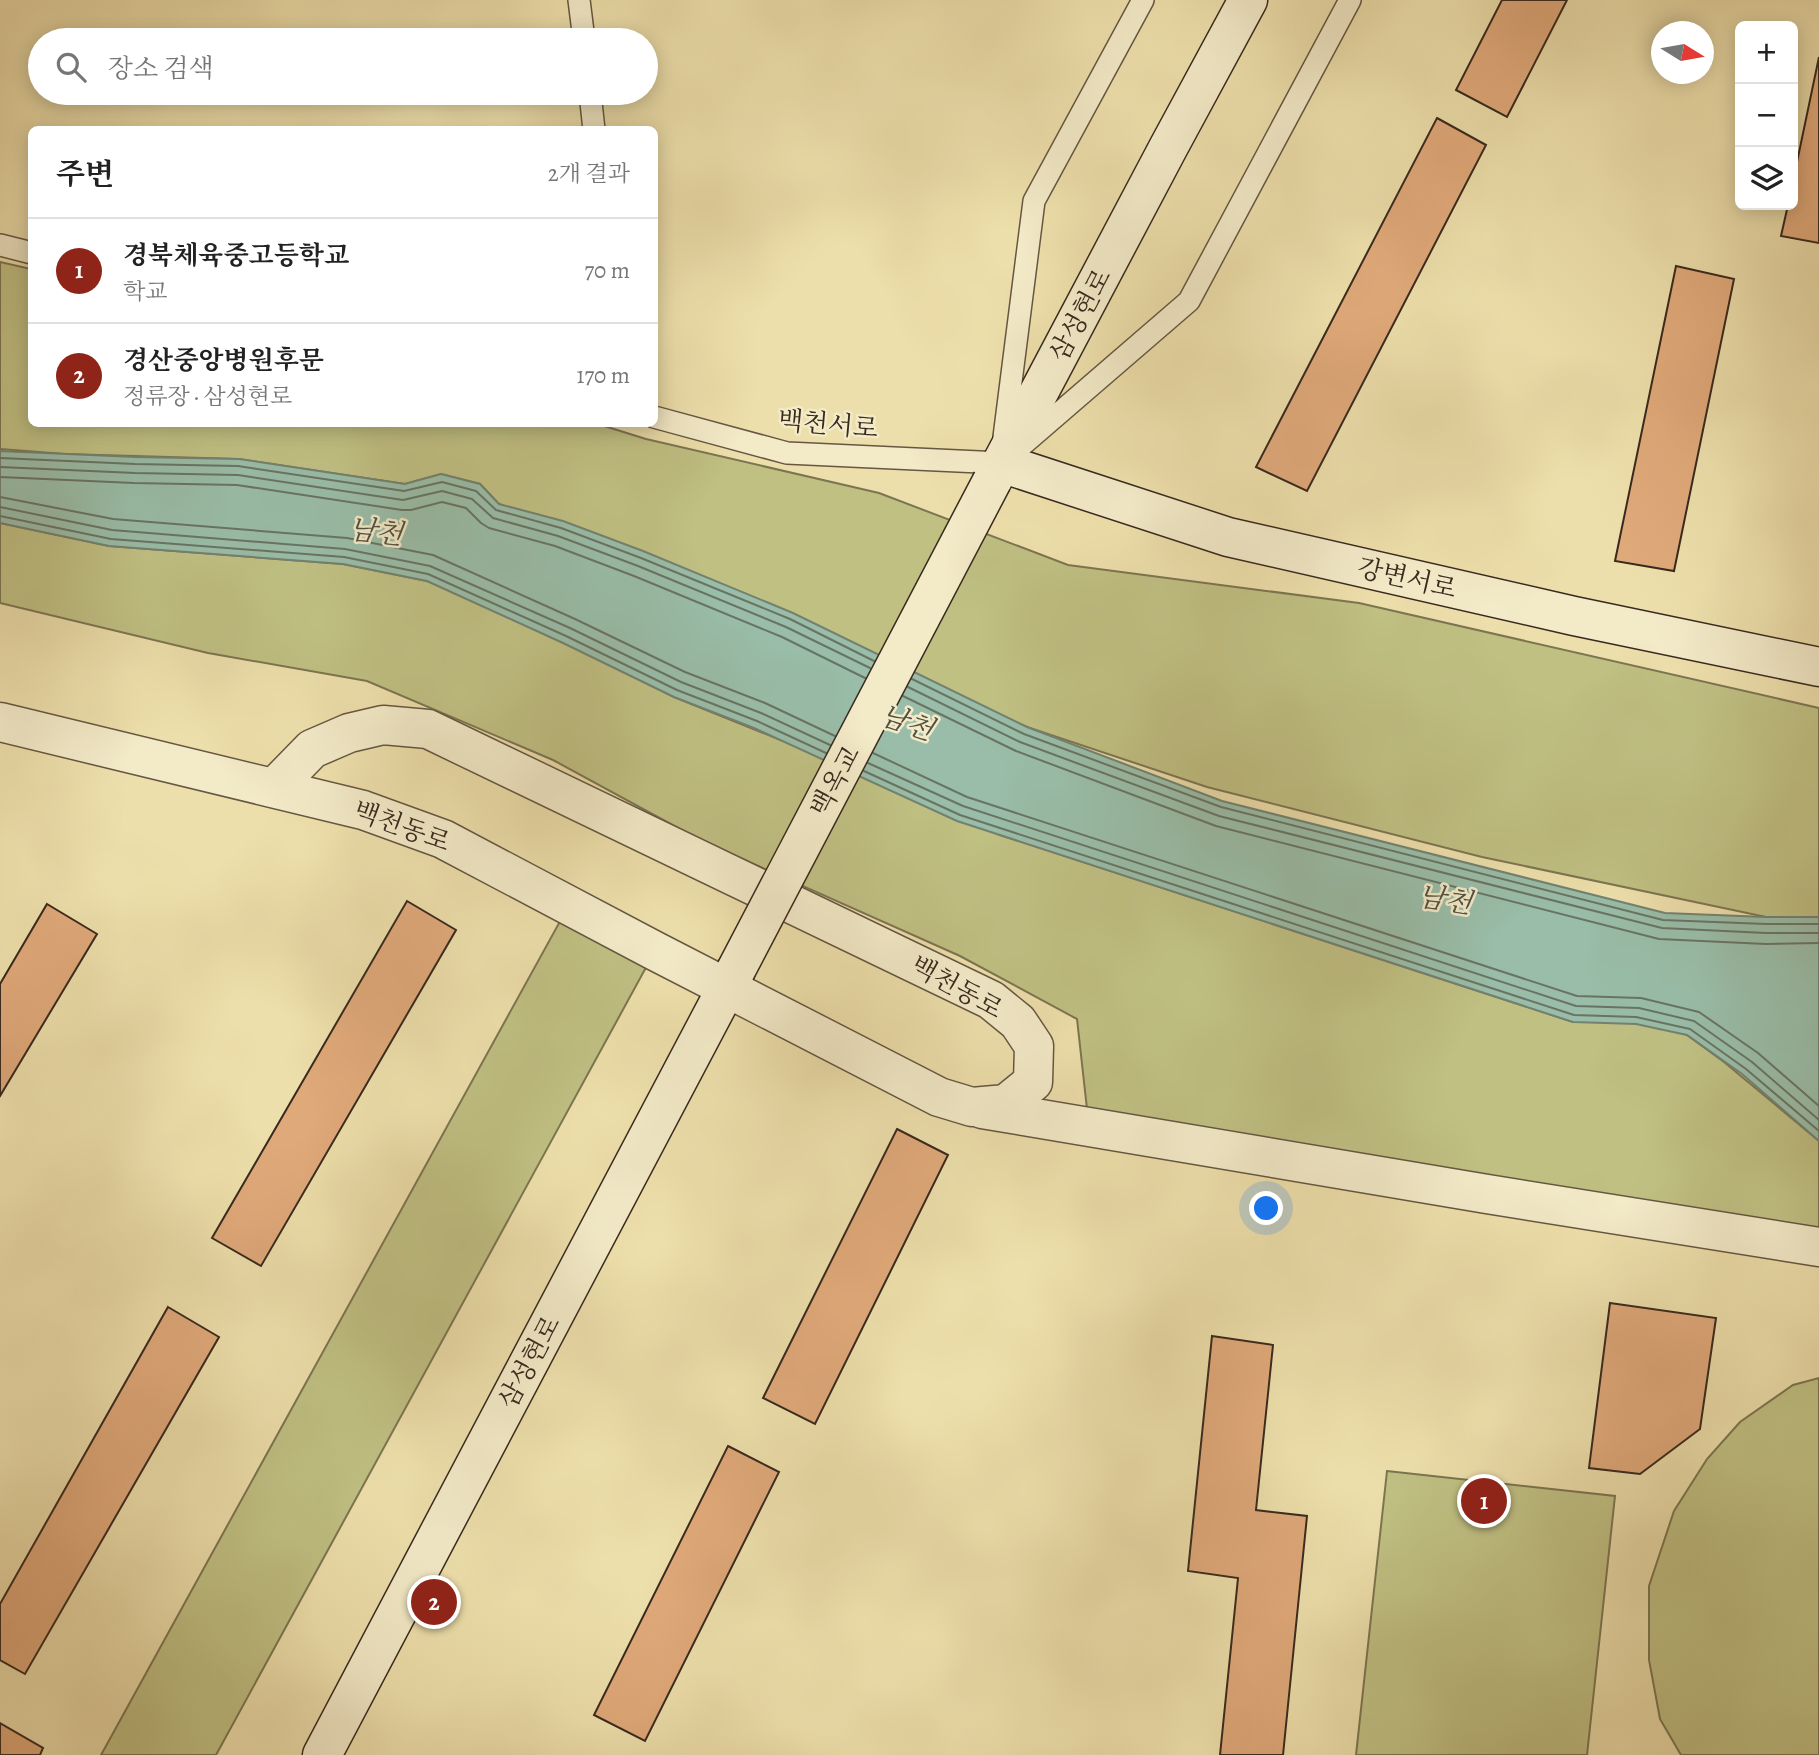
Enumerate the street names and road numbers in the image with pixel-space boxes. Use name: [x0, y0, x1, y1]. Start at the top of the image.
street label: 삼성현로: [1041, 263, 1119, 368]
street label: 백천서로: [776, 403, 880, 446]
street label: 강변서로: [1354, 550, 1460, 607]
street label: 백옥교: [802, 740, 869, 823]
street label: 백천동로: [349, 793, 455, 860]
street label: 백천동로: [904, 948, 1009, 1027]
street label: 삼성현로: [490, 1310, 568, 1415]

